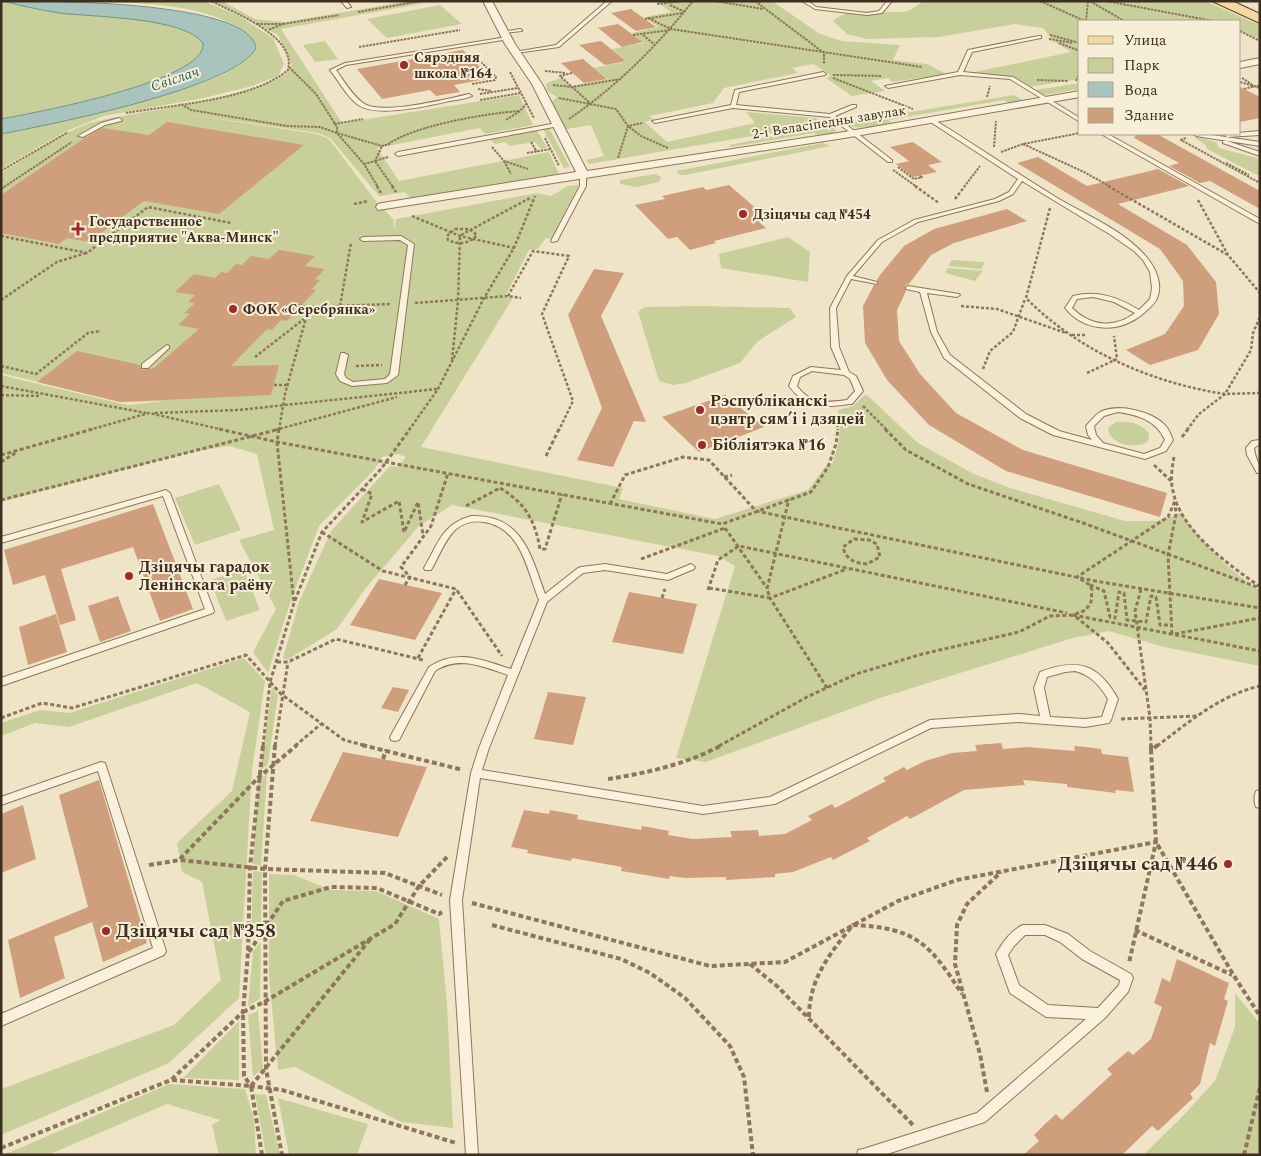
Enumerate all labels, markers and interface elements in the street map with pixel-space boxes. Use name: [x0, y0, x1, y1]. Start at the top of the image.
legend: [1078, 20, 1241, 135]
text: Улица: [1124, 29, 1167, 52]
place label: Сярэдняя школа №164: [414, 47, 492, 84]
text: Парк: [1124, 54, 1160, 77]
marker: Сярэдняя школа №164: [398, 59, 410, 71]
water label: Свіслач: [148, 60, 202, 98]
text: Вода: [1124, 79, 1158, 102]
street label: 2-і Веласіпедны завулак: [750, 99, 908, 145]
text: Здание: [1124, 104, 1174, 127]
place label: Дзіцячы сад №454: [753, 204, 871, 225]
marker: Дзіцячы сад №454: [737, 208, 749, 220]
place label: Государственное предприятие "Аква-Минск": [89, 211, 279, 248]
marker: Государственное предприятие "Аква-Минск": [71, 222, 85, 236]
place label: ФОК «Серебрянка»: [243, 299, 376, 320]
marker: ФОК «Серебрянка»: [227, 303, 239, 315]
place label: Рэспубліканскі цэнтр сямʼі і дзяцей: [710, 389, 864, 431]
marker: Рэспубліканскі цэнтр сямʼі і дзяцей: [694, 404, 706, 416]
place label: Бібліятэка №16: [712, 433, 826, 457]
marker: Бібліятэка №16: [696, 439, 708, 451]
place label: Дзіцячы гарадок Ленінскага раёну: [139, 555, 274, 597]
marker: Дзіцячы гарадок Ленінскага раёну: [123, 570, 135, 582]
place label: Дзіцячы сад №446: [1058, 850, 1218, 879]
marker: Дзіцячы сад №446: [1222, 858, 1234, 870]
place label: Дзіцячы сад №358: [116, 917, 276, 946]
marker: Дзіцячы сад №358: [100, 925, 112, 937]

